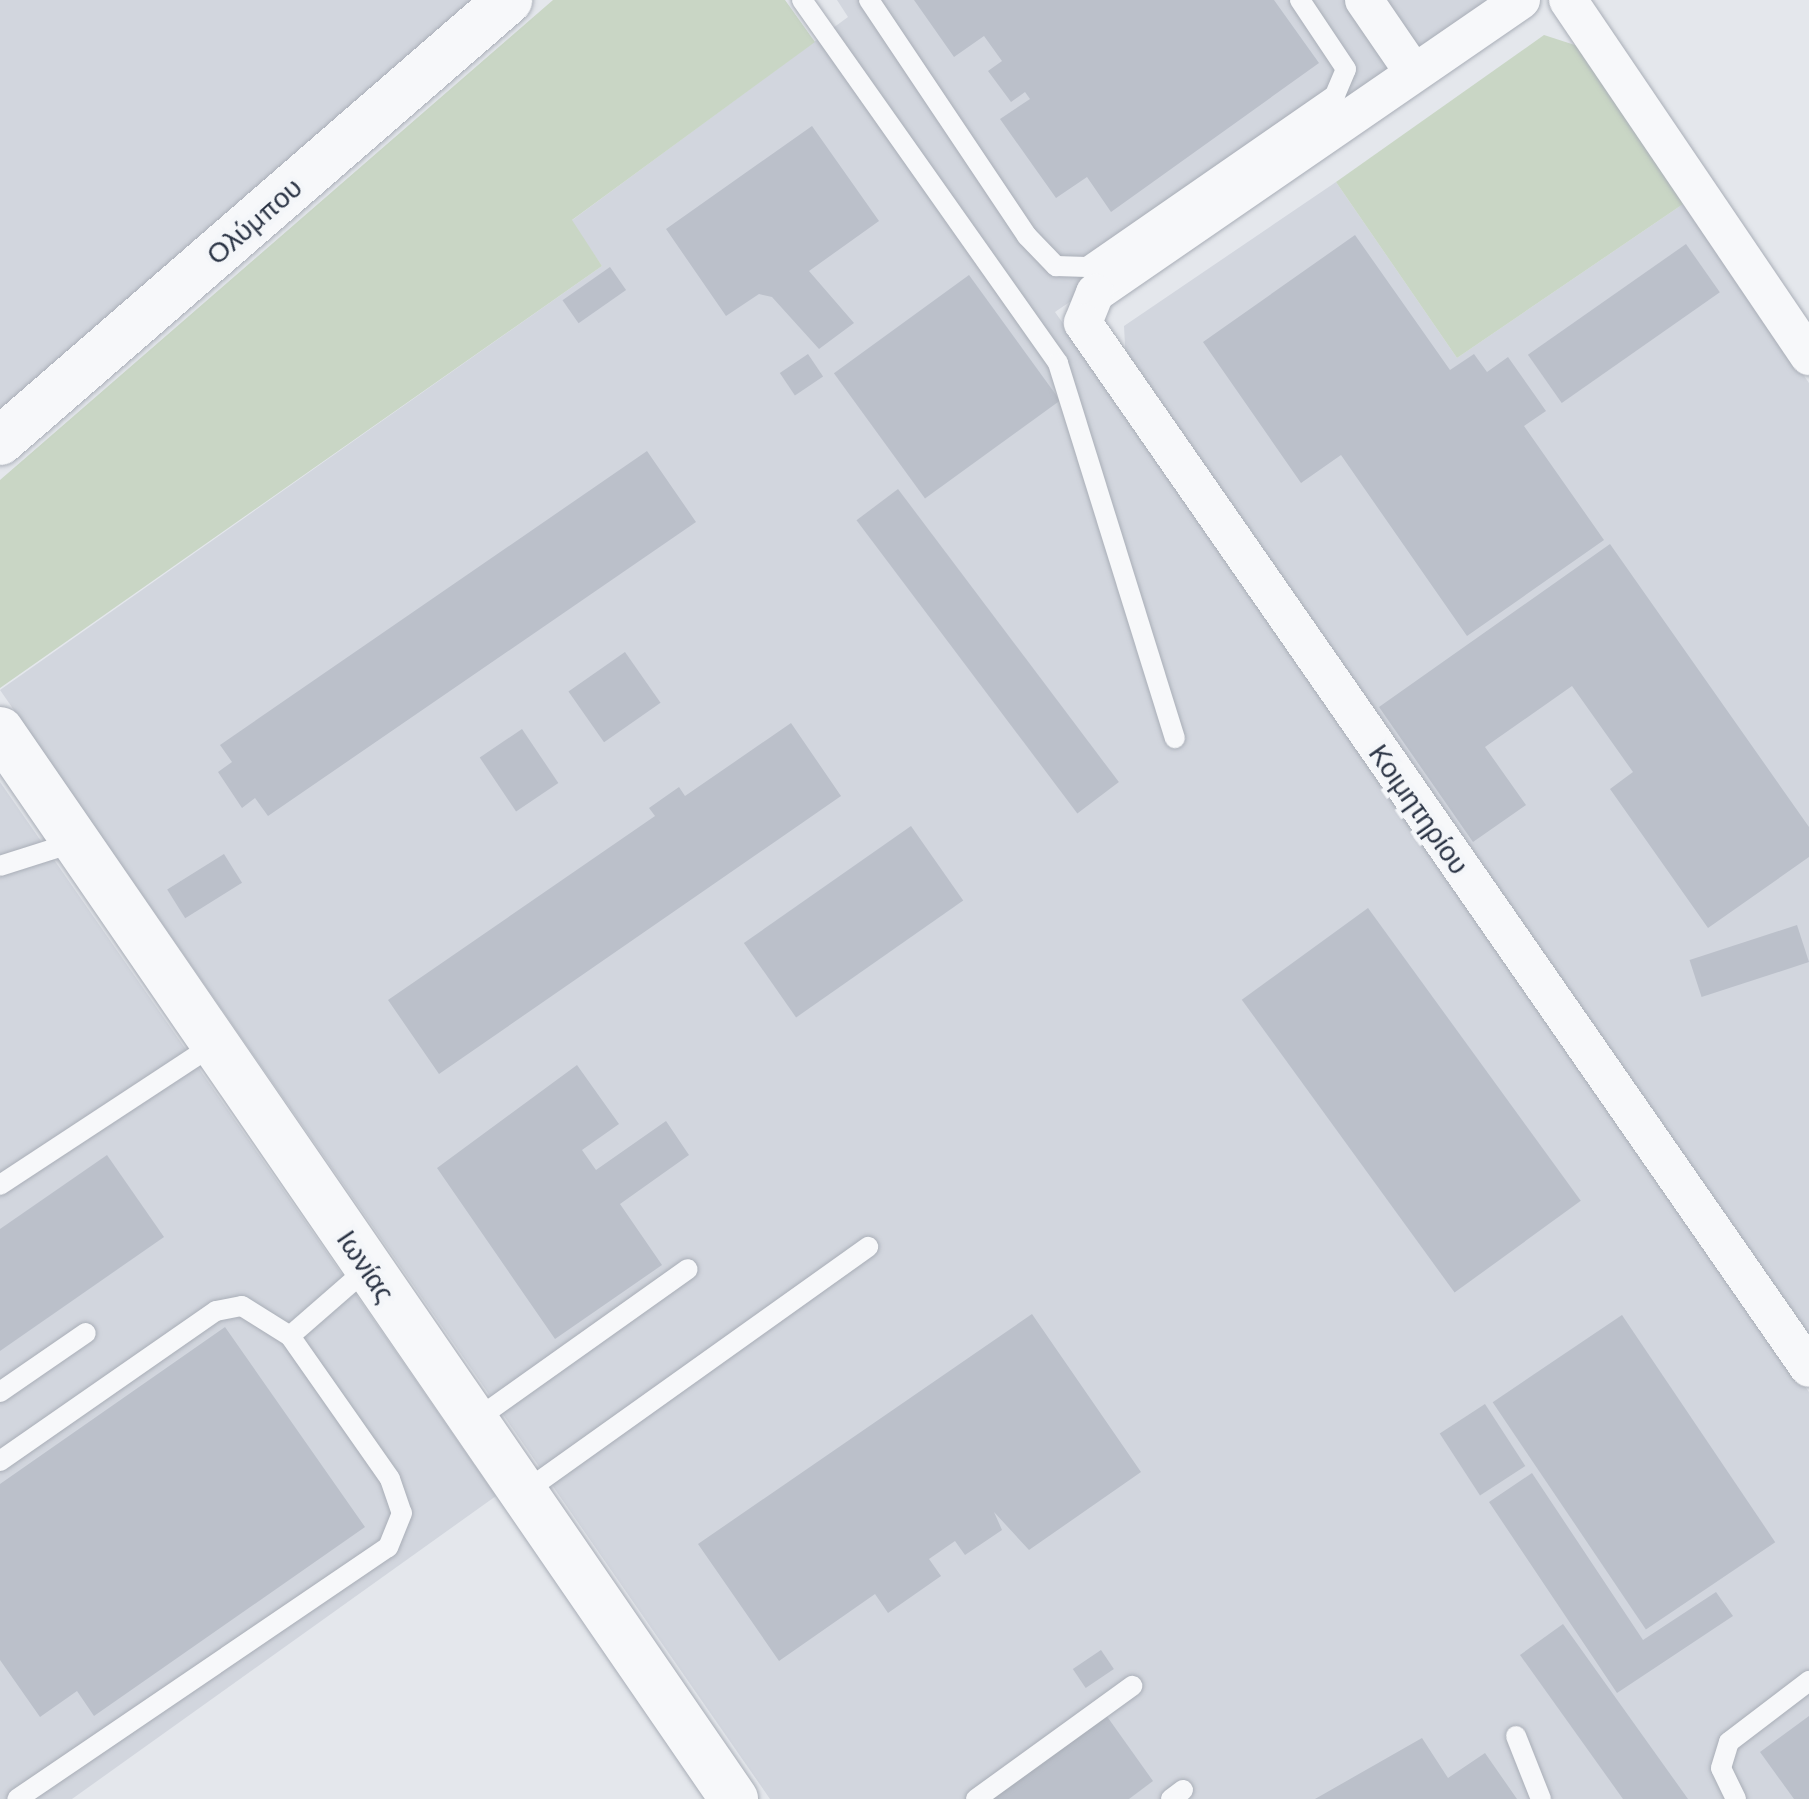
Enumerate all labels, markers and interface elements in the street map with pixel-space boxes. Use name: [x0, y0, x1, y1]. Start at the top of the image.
street label: Ολύμπου: [199, 170, 309, 272]
street label: Κοιμητηρίου: [1362, 738, 1476, 880]
street label: Ιωνίας: [330, 1224, 402, 1308]

